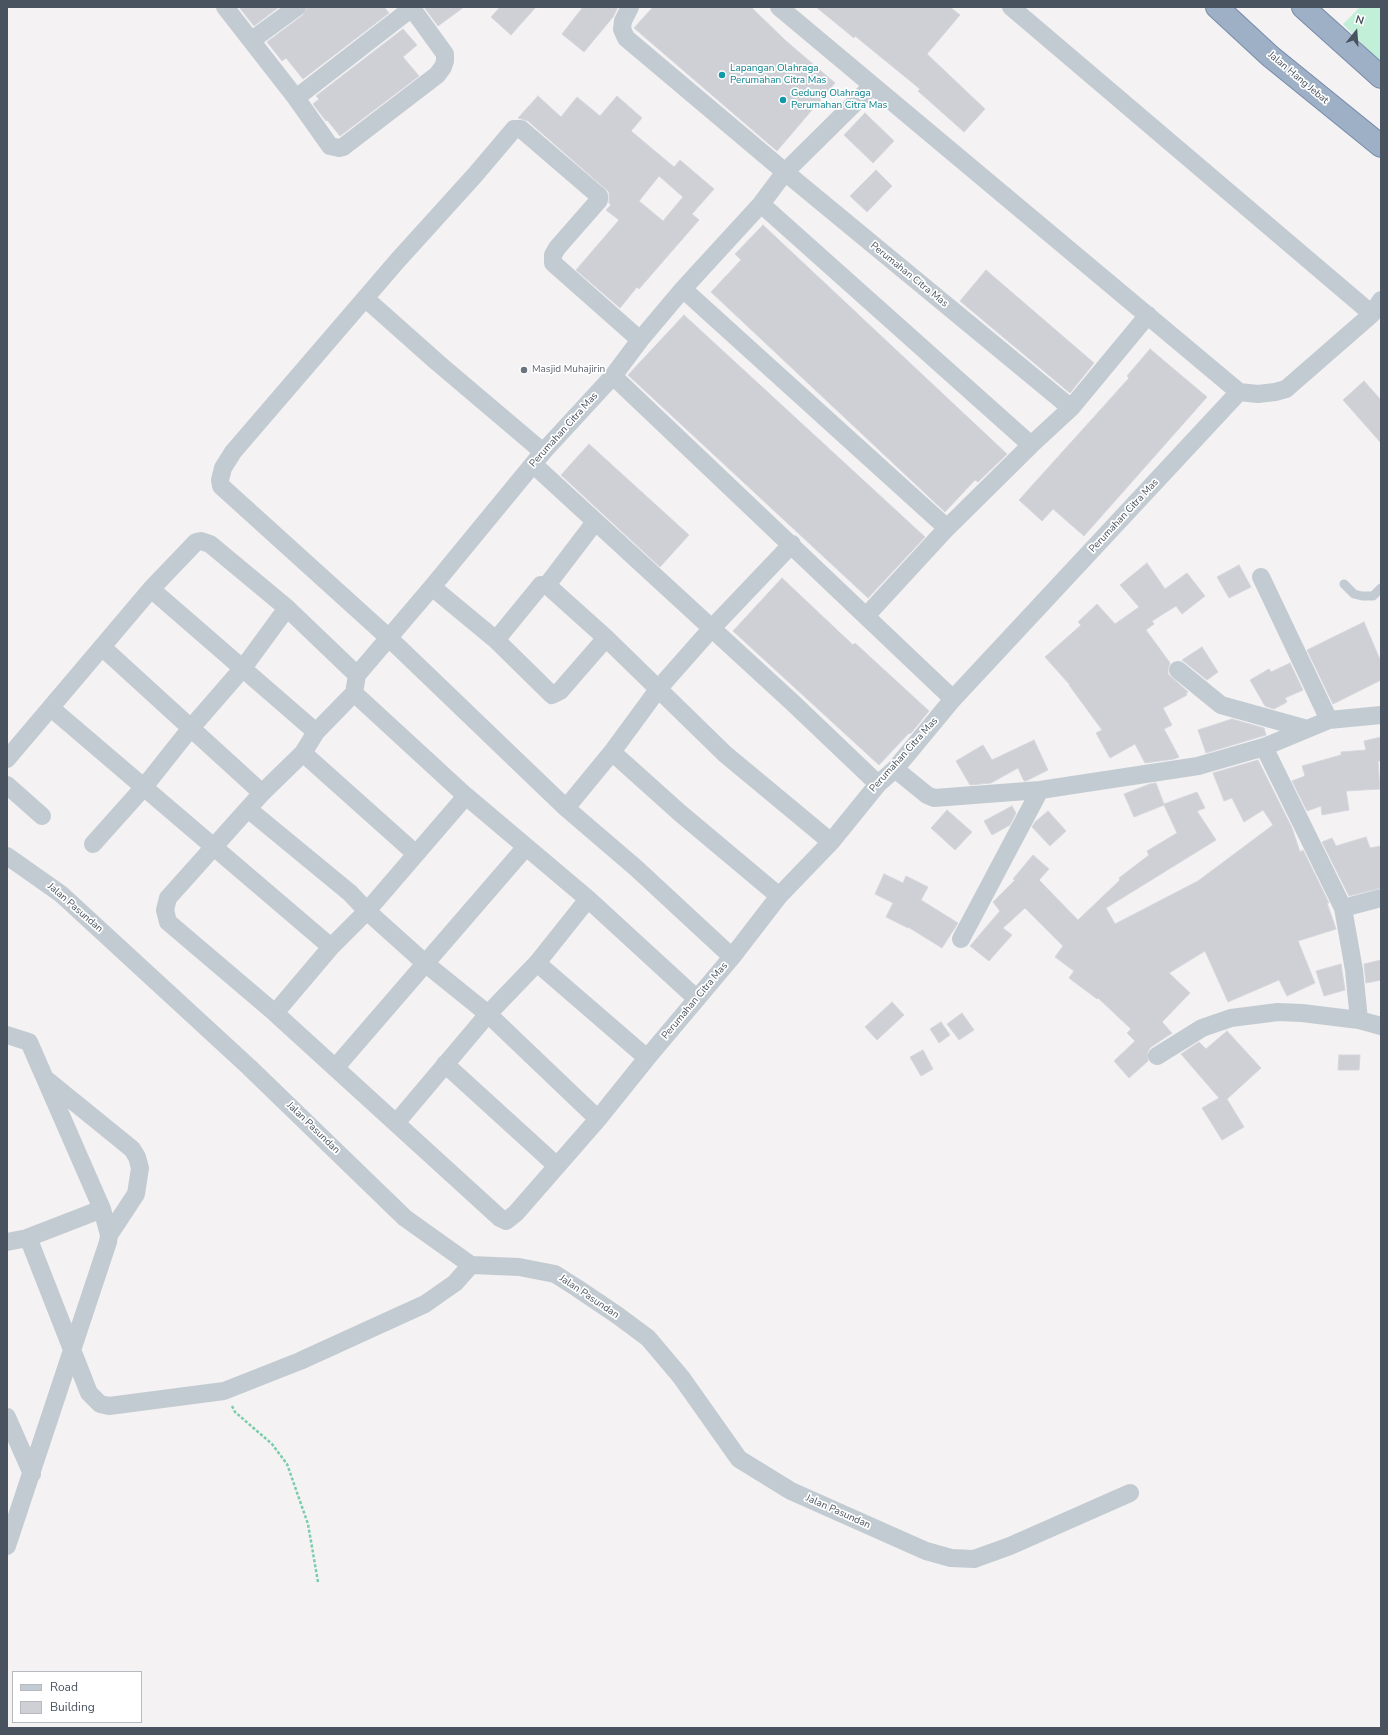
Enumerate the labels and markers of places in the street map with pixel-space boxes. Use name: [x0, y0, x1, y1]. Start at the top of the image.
place label: Lapangan Olahraga Perumahan Citra Mas: [730, 63, 826, 86]
marker: Lapangan Olahraga Perumahan Citra Mas: [717, 70, 727, 80]
place label: Gedung Olahraga Perumahan Citra Mas: [791, 88, 887, 112]
marker: Gedung Olahraga Perumahan Citra Mas: [778, 95, 788, 105]
place label: Masjid Muhajirin: [532, 364, 605, 376]
marker: Masjid Muhajirin: [519, 365, 529, 375]

